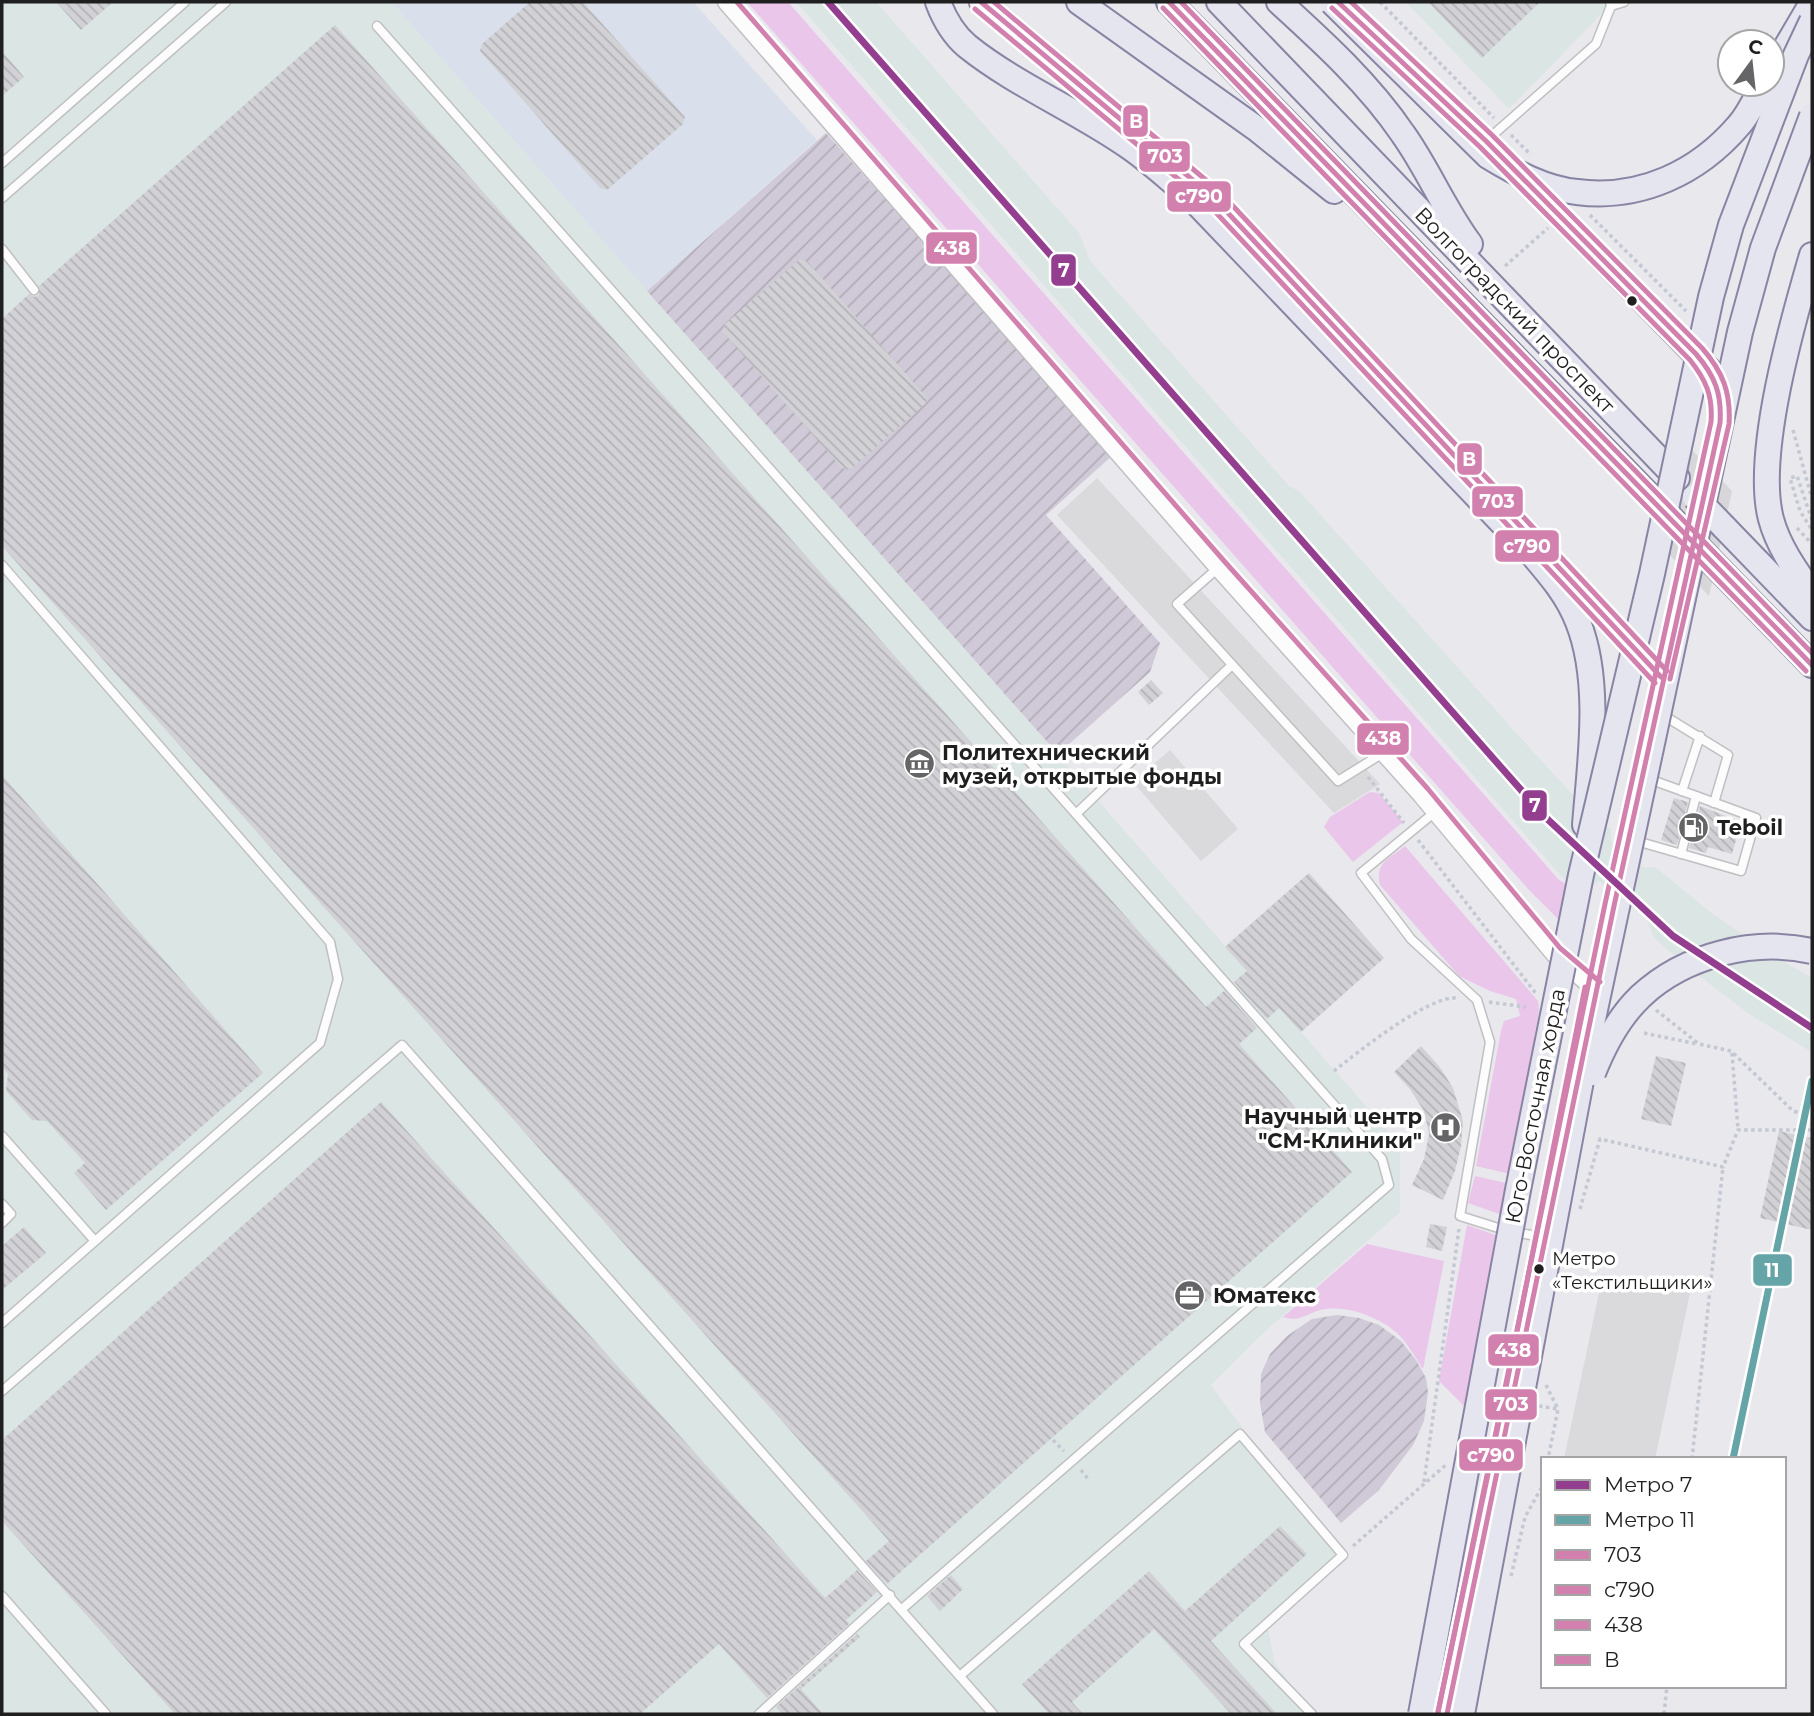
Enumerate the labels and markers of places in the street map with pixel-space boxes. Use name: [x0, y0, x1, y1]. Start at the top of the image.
unlabelled marker: [1625, 294, 1639, 308]
place label: Политехнический музей, открытые фонды: [942, 740, 1222, 789]
museum icon: Политехнический музей, открытые фонды: [902, 747, 936, 781]
fuel station icon: Teboil: [1677, 810, 1711, 844]
place label: Teboil: [1717, 815, 1783, 840]
place label: Научный центр "СМ-Клиники": [1244, 1104, 1422, 1153]
hospital icon: Научный центр "СМ-Клиники": [1428, 1111, 1462, 1145]
place label: Метро «Текстильщики»: [1552, 1247, 1713, 1294]
marker: Метро «Текстильщики»: [1532, 1262, 1546, 1276]
office icon: Юматекс: [1173, 1278, 1207, 1312]
place label: Юматекс: [1213, 1283, 1317, 1308]

